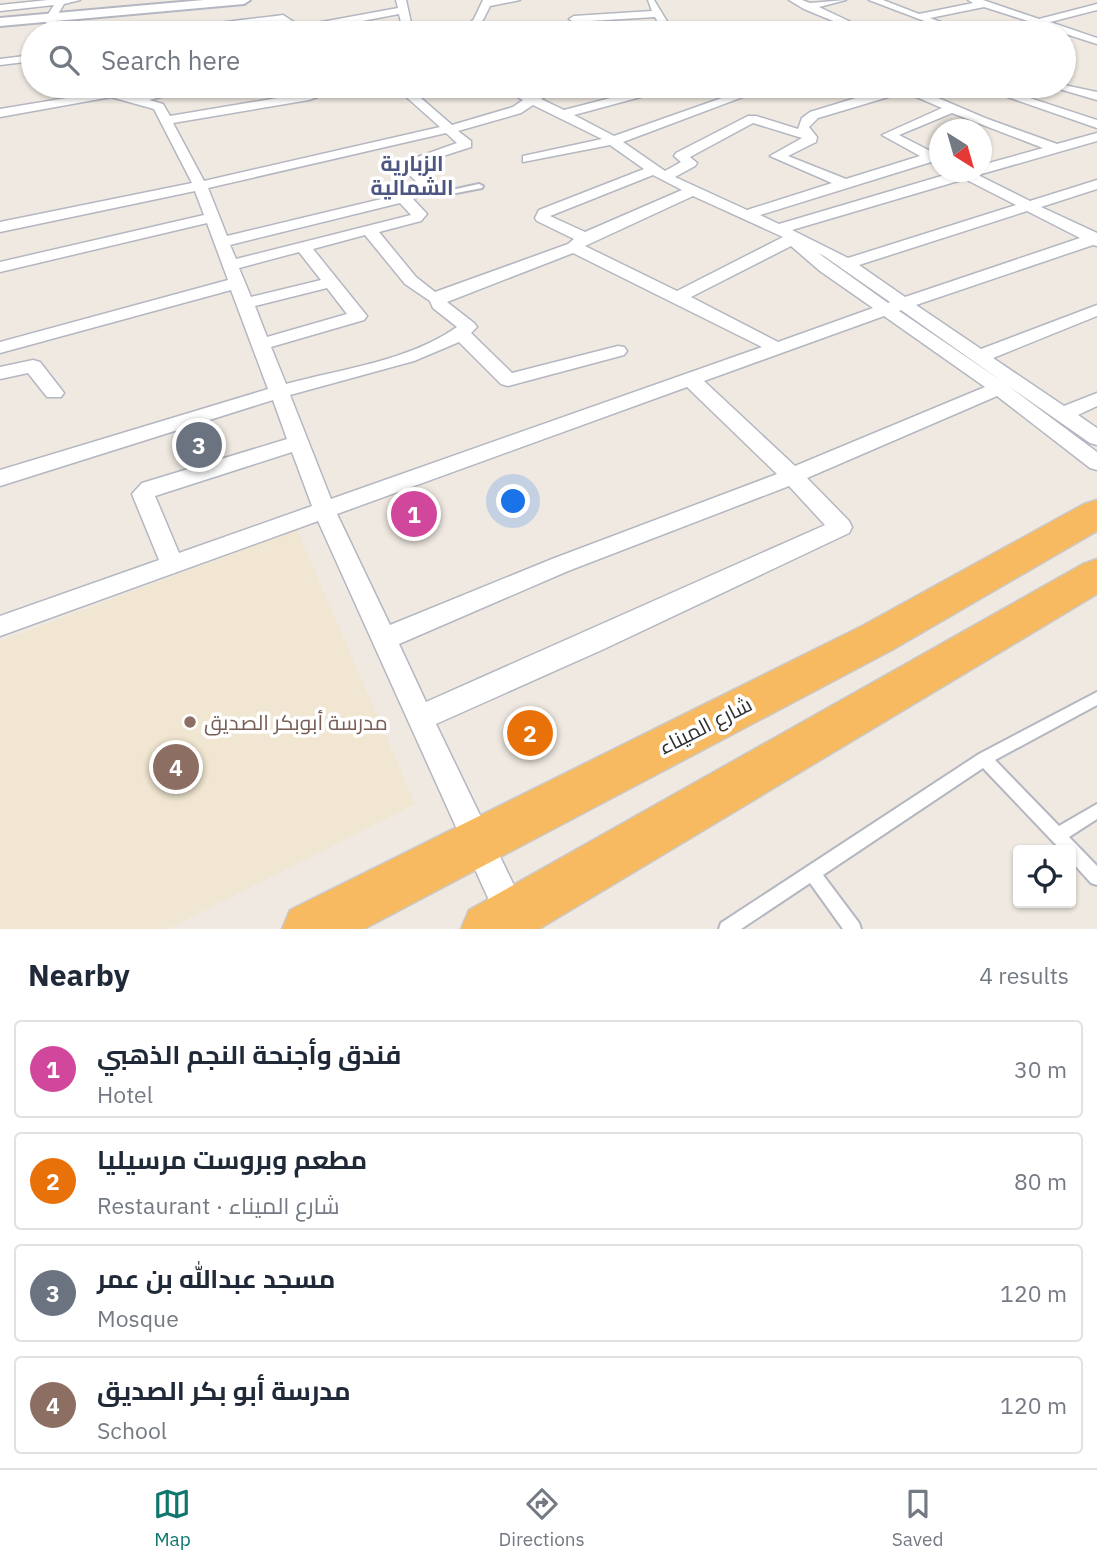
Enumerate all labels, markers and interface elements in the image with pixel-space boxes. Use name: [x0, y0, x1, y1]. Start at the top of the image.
search box: [21, 21, 1076, 98]
icon: search: [45, 41, 83, 79]
text: Search here: [101, 43, 240, 77]
north arrow: [929, 119, 992, 182]
district label: الزبارية الشمالية: [370, 149, 454, 201]
pin: 3: [176, 419, 222, 471]
your location: [496, 484, 530, 518]
pin: 1: [391, 488, 437, 540]
street label: شارع الميناء: [654, 690, 757, 761]
pin: 2: [507, 707, 553, 759]
place label: مدرسة أبوبكر الصديق: [204, 708, 388, 736]
marker: مدرسة أبوبكر الصديق: [182, 714, 198, 730]
pin: 4: [153, 741, 199, 793]
map controls: [1013, 845, 1076, 908]
button: locate: [1013, 845, 1076, 908]
text: Nearby: [28, 955, 130, 994]
text: 4 results: [979, 960, 1069, 990]
text: فندق وأجنحة النجم الذهبي: [97, 1037, 401, 1071]
text: 1: [46, 1054, 60, 1084]
text: 30 m: [1014, 1054, 1067, 1084]
text: Hotel: [97, 1079, 153, 1109]
text: مطعم وبروست مرسيليا: [97, 1142, 367, 1176]
text: 2: [46, 1166, 60, 1196]
text: 80 m: [1014, 1166, 1067, 1196]
text: Restaurant · شارع الميناء: [97, 1190, 339, 1220]
text: مسجد عبدالله بن عمر: [97, 1261, 335, 1295]
text: 3: [46, 1278, 60, 1308]
text: 120 m: [1000, 1278, 1067, 1308]
text: Mosque: [97, 1303, 179, 1333]
text: مدرسة أبو بكر الصديق: [97, 1373, 351, 1407]
text: 4: [46, 1390, 60, 1420]
text: 120 m: [1000, 1390, 1067, 1420]
text: School: [97, 1415, 167, 1445]
tab: Map: [153, 1485, 191, 1551]
tab: Directions: [498, 1485, 585, 1551]
tab: Saved: [892, 1485, 944, 1551]

